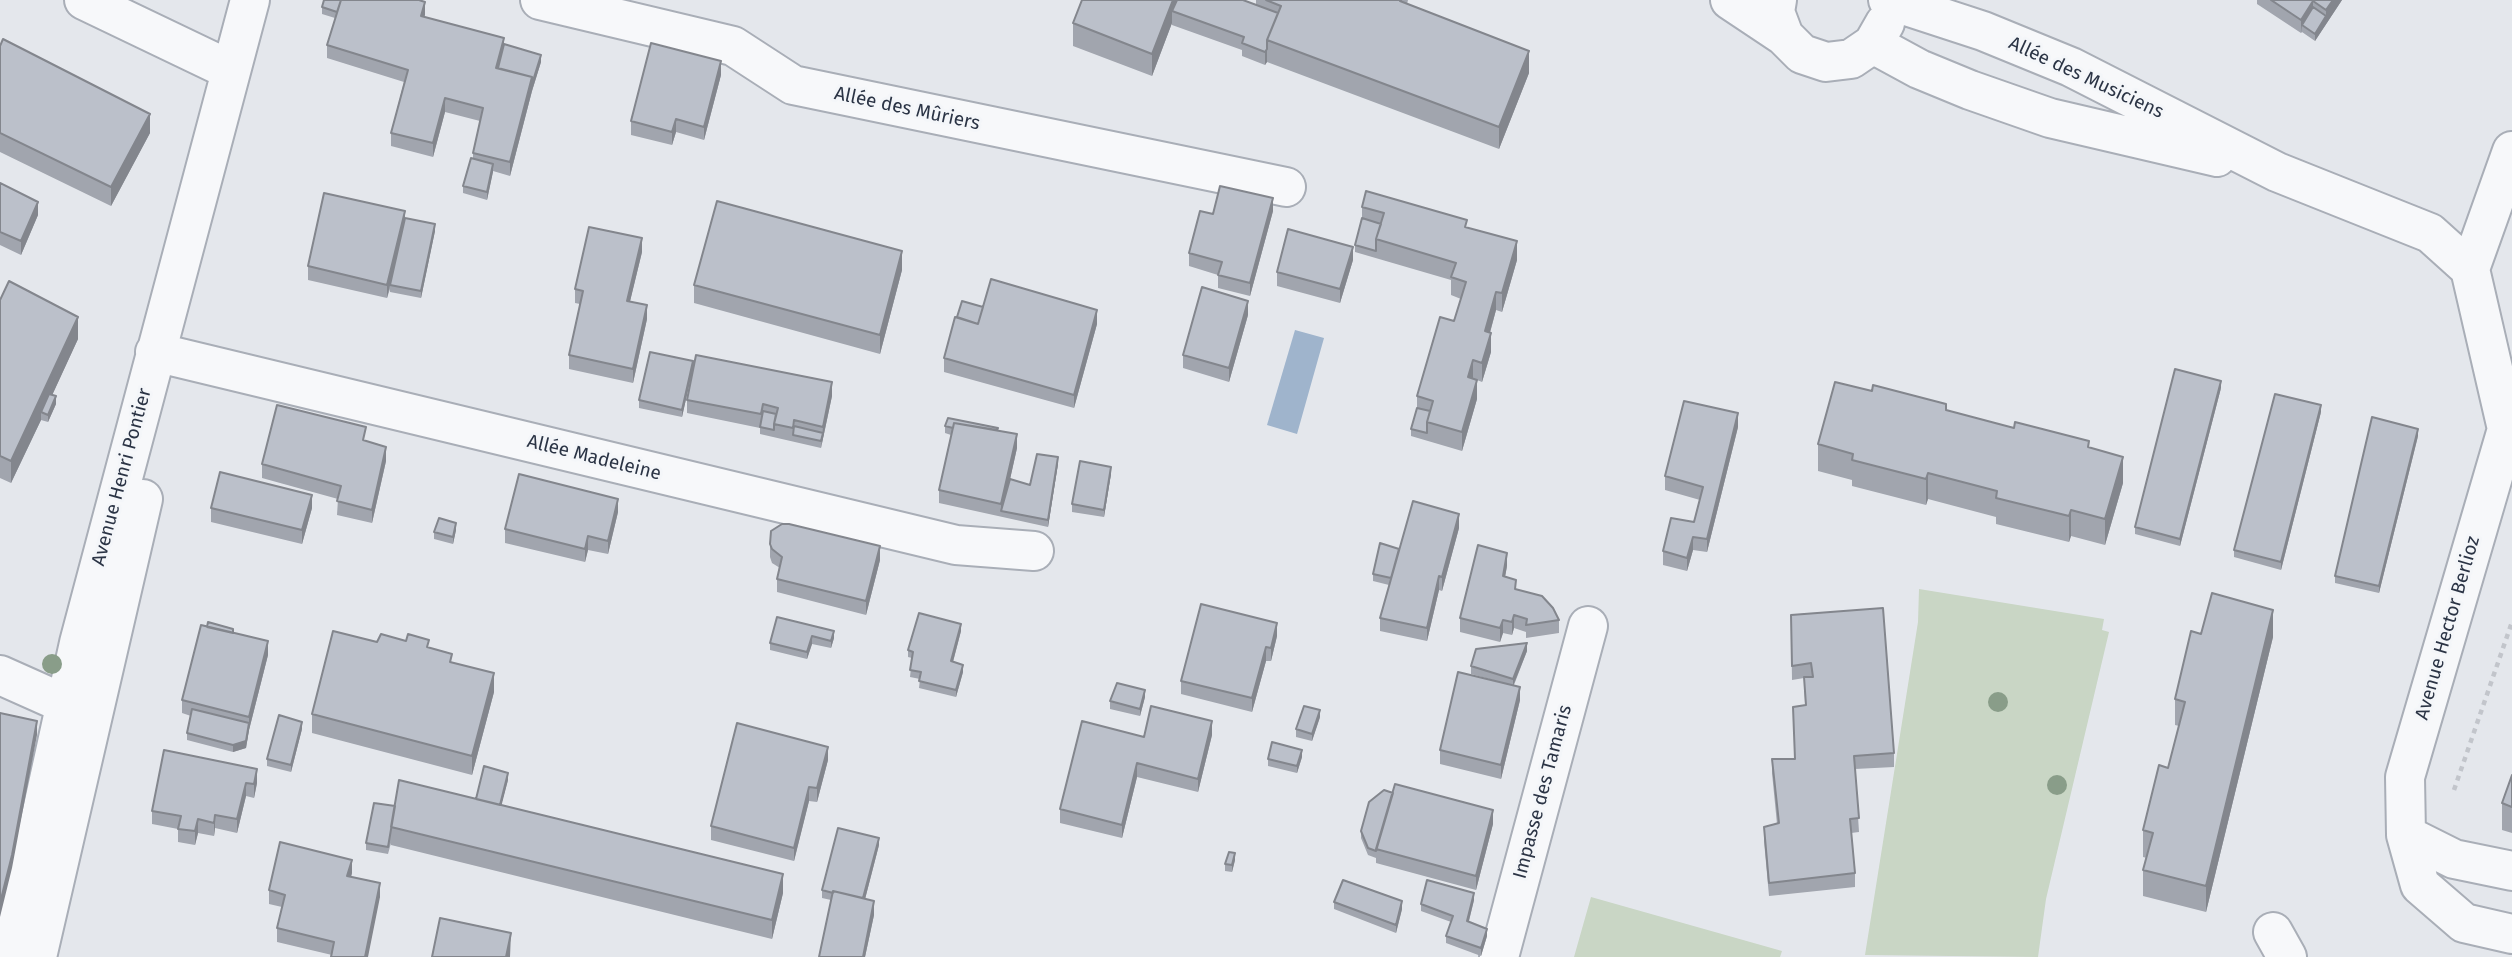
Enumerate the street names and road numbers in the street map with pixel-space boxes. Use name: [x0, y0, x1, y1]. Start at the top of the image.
street label: Allée des Musiciens: [2005, 32, 2167, 124]
street label: Allée des Mûriers: [832, 82, 982, 136]
street label: Avenue Henri Pontier: [87, 386, 157, 568]
street label: Allée Madeleine: [525, 430, 663, 486]
street label: Avenue Hector Berlioz: [2411, 534, 2485, 722]
street label: Impasse des Tamaris: [1509, 703, 1577, 881]

